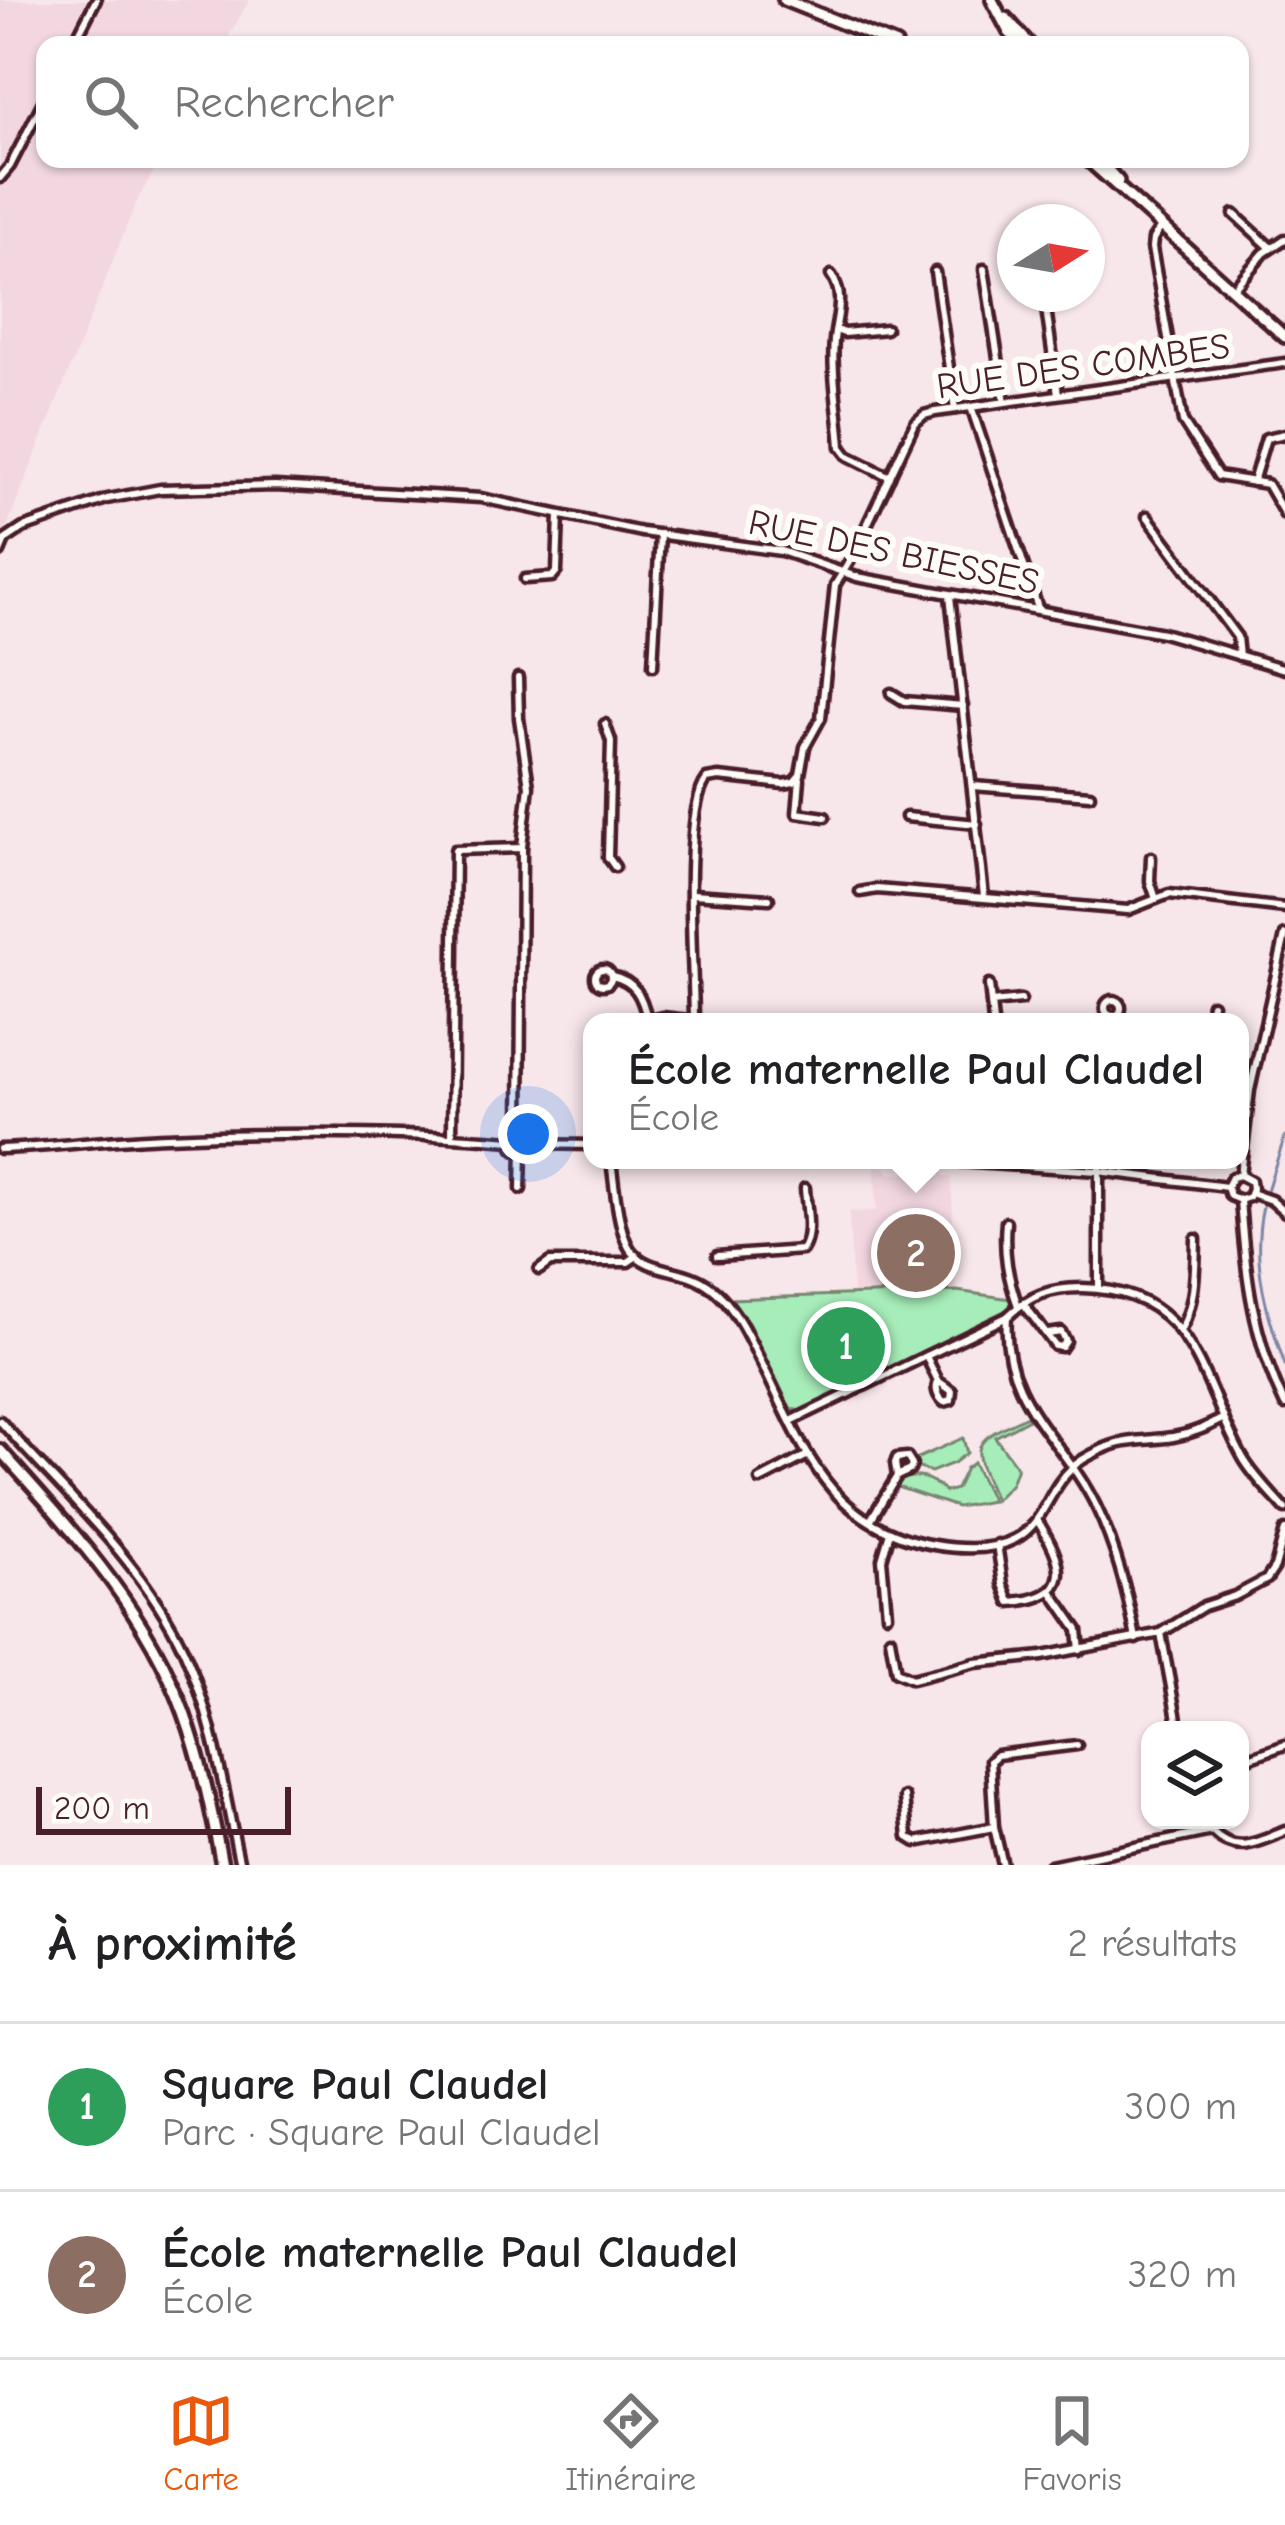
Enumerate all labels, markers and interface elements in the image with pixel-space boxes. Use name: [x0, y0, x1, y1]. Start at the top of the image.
search box: [36, 36, 1249, 168]
icon: search: [78, 69, 144, 135]
text: Rechercher: [174, 76, 394, 128]
north arrow: [997, 204, 1105, 312]
street label: RUE DES COMBES: [934, 326, 1232, 407]
street label: RUE DES BIESSES: [745, 502, 1043, 603]
popup: [583, 1013, 1249, 1169]
text: École maternelle Paul Claudel: [628, 1043, 1204, 1095]
text: École: [628, 1095, 719, 1140]
your location: [498, 1104, 558, 1164]
pin: 2: [877, 1208, 955, 1298]
pin: 1: [807, 1301, 885, 1391]
map controls: [1141, 1721, 1249, 1829]
button: layers: [1141, 1721, 1249, 1829]
scale bar: [36, 1781, 291, 1834]
text: 200 m: [54, 1789, 150, 1827]
text: À proximité: [48, 1914, 297, 1973]
text: 2 résultats: [1068, 1921, 1237, 1966]
text: Square Paul Claudel: [162, 2058, 548, 2110]
text: 1: [79, 2084, 95, 2129]
text: 300 m: [1124, 2084, 1237, 2129]
text: Parc · Square Paul Claudel: [162, 2110, 600, 2155]
text: École maternelle Paul Claudel: [162, 2226, 738, 2278]
text: 2: [77, 2252, 97, 2297]
text: 320 m: [1128, 2252, 1237, 2297]
text: École: [162, 2278, 253, 2323]
tab: Carte: [163, 2388, 239, 2498]
tab: Itinéraire: [565, 2388, 696, 2498]
tab: Favoris: [1023, 2388, 1122, 2498]

